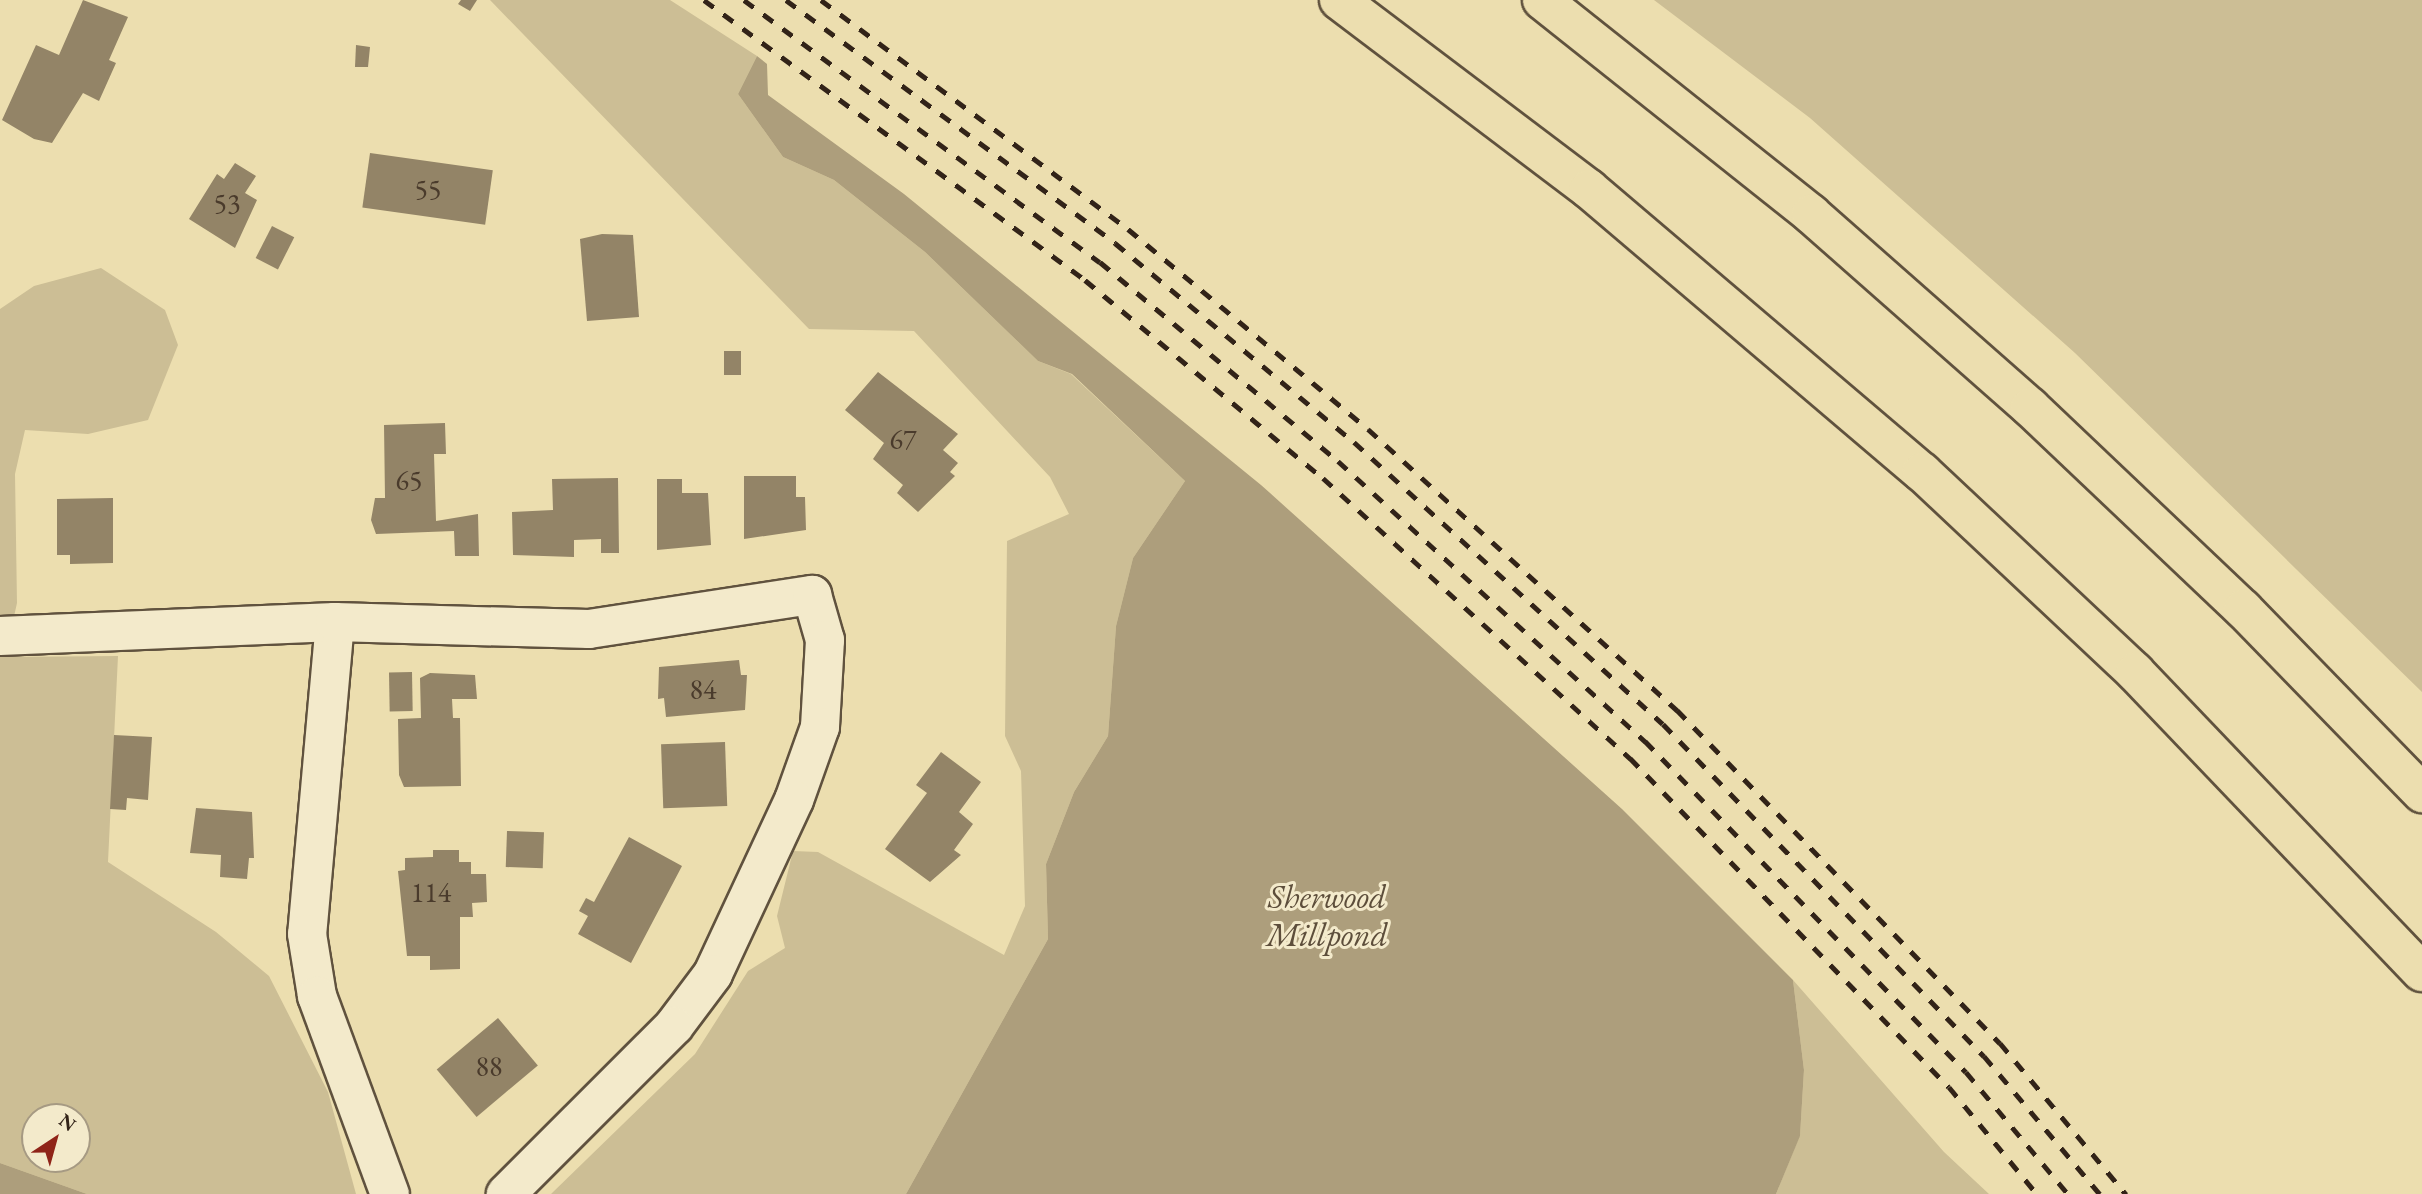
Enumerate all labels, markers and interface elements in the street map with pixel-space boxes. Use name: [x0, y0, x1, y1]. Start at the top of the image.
house number: 55: [415, 172, 441, 206]
house number: 53: [214, 186, 240, 220]
house number: 67: [890, 422, 916, 456]
house number: 65: [396, 463, 422, 497]
house number: 84: [690, 672, 716, 706]
house number: 114: [411, 875, 451, 909]
water label: Sherwood Millpond: [1266, 877, 1388, 955]
house number: 88: [476, 1049, 502, 1083]
north arrow: [21, 1103, 91, 1173]
text: N: [54, 1108, 81, 1137]

